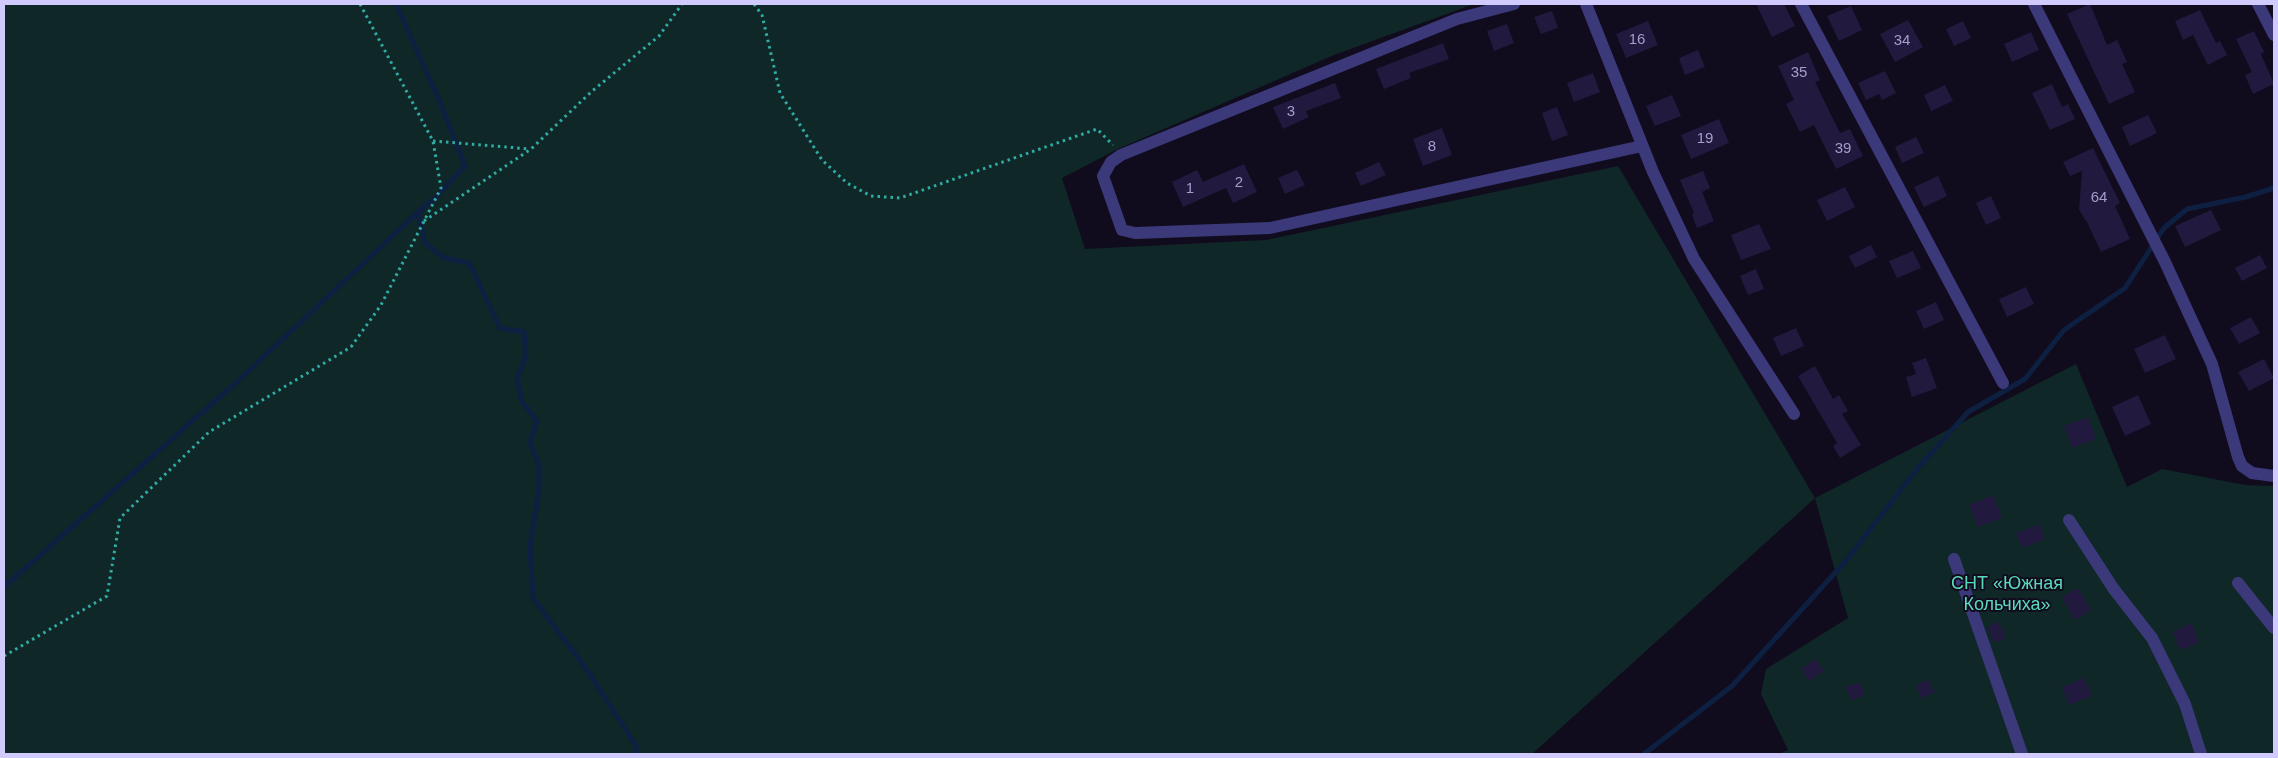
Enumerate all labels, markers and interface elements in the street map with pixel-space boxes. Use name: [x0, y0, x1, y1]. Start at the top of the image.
house number: 16: [1629, 31, 1645, 49]
house number: 34: [1894, 32, 1910, 50]
house number: 35: [1791, 64, 1807, 82]
house number: 3: [1287, 103, 1295, 121]
house number: 19: [1697, 130, 1713, 148]
house number: 8: [1428, 138, 1436, 156]
house number: 39: [1835, 140, 1851, 158]
house number: 2: [1235, 174, 1243, 192]
house number: 1: [1186, 180, 1194, 198]
house number: 64: [2091, 189, 2107, 207]
park label: СНТ «Южная Кольчиха»: [1951, 573, 2063, 616]

